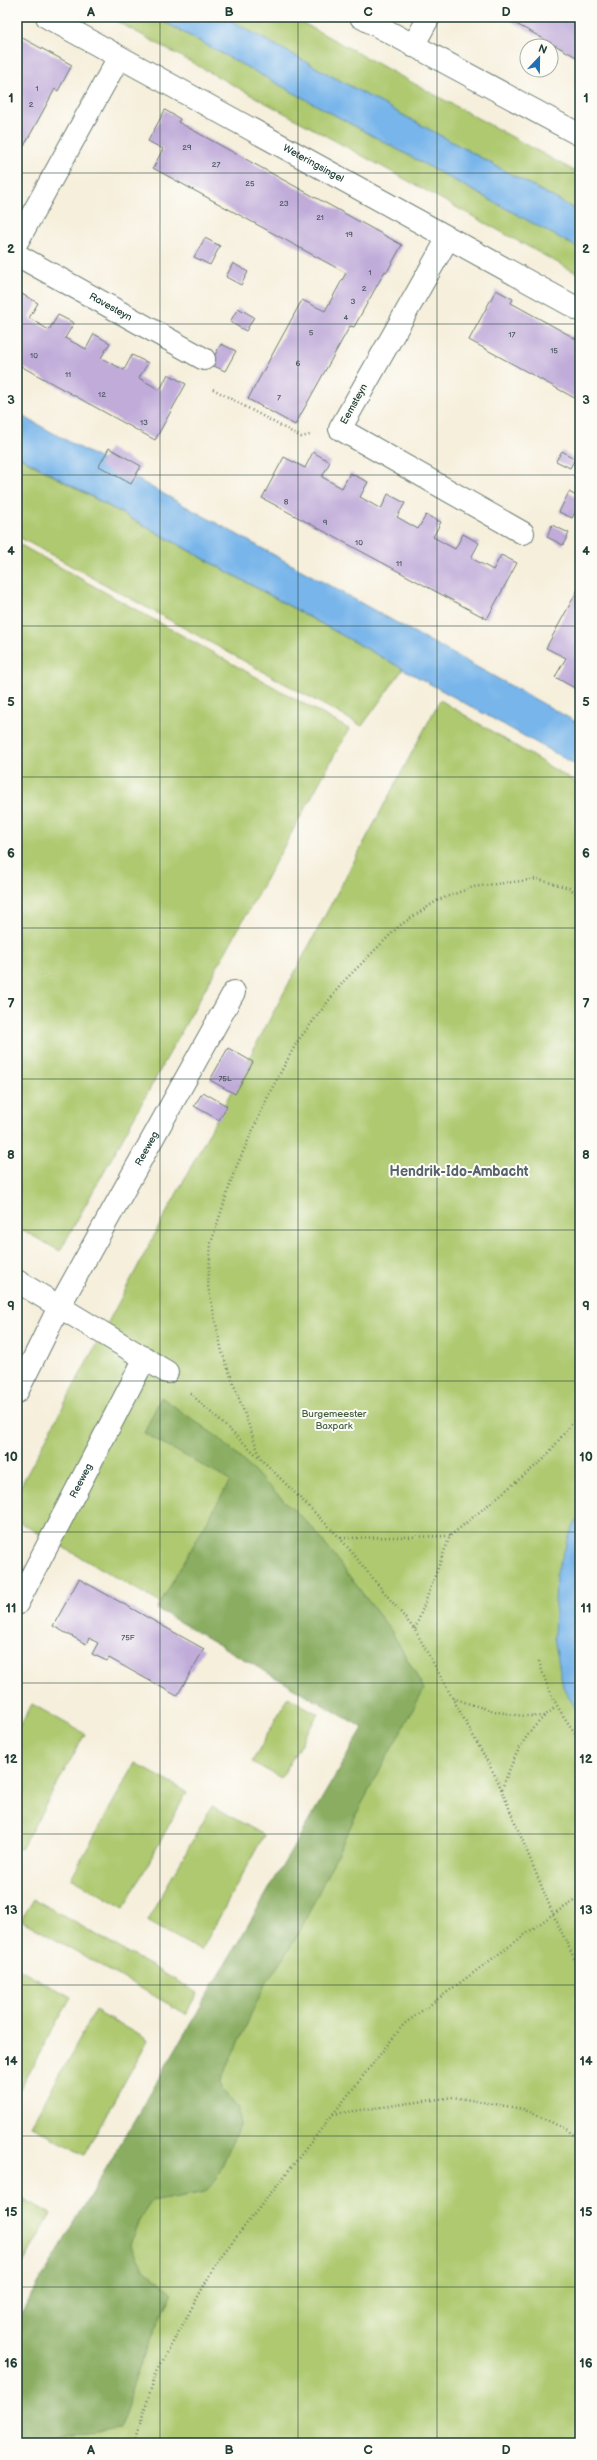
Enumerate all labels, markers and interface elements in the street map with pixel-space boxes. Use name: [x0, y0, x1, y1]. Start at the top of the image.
text: A: [86, 4, 95, 20]
text: B: [224, 4, 234, 20]
text: C: [363, 4, 373, 20]
text: D: [501, 4, 511, 20]
north arrow: [519, 38, 559, 78]
text: N: [536, 42, 549, 57]
house number: 1: [35, 84, 39, 93]
text: 1: [8, 90, 14, 106]
text: 1: [583, 90, 589, 106]
house number: 2: [29, 100, 34, 109]
street label: Weteringsingel: [281, 142, 346, 185]
house number: 29: [182, 143, 192, 152]
house number: 27: [212, 160, 220, 169]
house number: 25: [245, 179, 255, 188]
house number: 23: [279, 199, 289, 208]
house number: 21: [316, 213, 324, 222]
house number: 19: [345, 230, 353, 239]
text: 2: [7, 241, 15, 257]
text: 2: [582, 241, 590, 257]
house number: 1: [368, 268, 372, 277]
house number: 2: [362, 284, 367, 293]
street label: Ravesteyn: [87, 290, 134, 324]
house number: 3: [351, 297, 356, 306]
house number: 4: [344, 313, 349, 322]
house number: 5: [309, 328, 314, 337]
house number: 17: [508, 330, 516, 339]
house number: 15: [550, 346, 558, 355]
house number: 10: [30, 351, 38, 360]
house number: 6: [296, 359, 301, 368]
house number: 11: [65, 370, 71, 379]
street label: Eemsteyn: [338, 381, 370, 426]
house number: 12: [98, 390, 106, 399]
text: 3: [7, 392, 15, 408]
text: 3: [582, 392, 590, 408]
house number: 7: [277, 393, 281, 402]
house number: 13: [140, 418, 148, 427]
house number: 8: [284, 497, 289, 506]
house number: 9: [323, 518, 328, 527]
house number: 10: [355, 538, 363, 547]
text: 4: [7, 543, 15, 559]
text: 4: [582, 543, 590, 559]
house number: 11: [396, 559, 402, 568]
text: 5: [7, 694, 15, 710]
text: 5: [582, 694, 590, 710]
text: 6: [7, 845, 15, 861]
text: 6: [582, 845, 590, 861]
text: 7: [7, 996, 15, 1012]
text: 7: [582, 996, 590, 1012]
house number: 75L: [218, 1074, 232, 1083]
street label: Reeweg: [133, 1129, 161, 1168]
text: 8: [7, 1147, 15, 1163]
text: 8: [582, 1147, 590, 1163]
district label: Hendrik-Ido-Ambacht: [390, 1163, 529, 1180]
text: 9: [7, 1298, 15, 1314]
text: 9: [582, 1298, 590, 1314]
park label: Burgemeester Baxpark: [302, 1408, 367, 1432]
text: 10: [4, 1449, 18, 1465]
text: 10: [579, 1449, 593, 1465]
street label: Reeweg: [67, 1461, 95, 1500]
text: 11: [6, 1600, 16, 1616]
text: 11: [581, 1600, 591, 1616]
house number: 75F: [121, 1633, 135, 1642]
text: 12: [4, 1751, 18, 1767]
text: 12: [579, 1751, 593, 1767]
text: 13: [4, 1902, 18, 1918]
text: 13: [579, 1902, 593, 1918]
text: 14: [4, 2053, 18, 2069]
text: 14: [579, 2053, 593, 2069]
text: 15: [5, 2204, 18, 2220]
text: 15: [580, 2204, 593, 2220]
text: 16: [4, 2355, 18, 2371]
text: 16: [579, 2355, 593, 2371]
text: A: [86, 2442, 95, 2458]
text: B: [224, 2442, 234, 2458]
text: C: [363, 2442, 373, 2458]
text: D: [501, 2442, 511, 2458]

